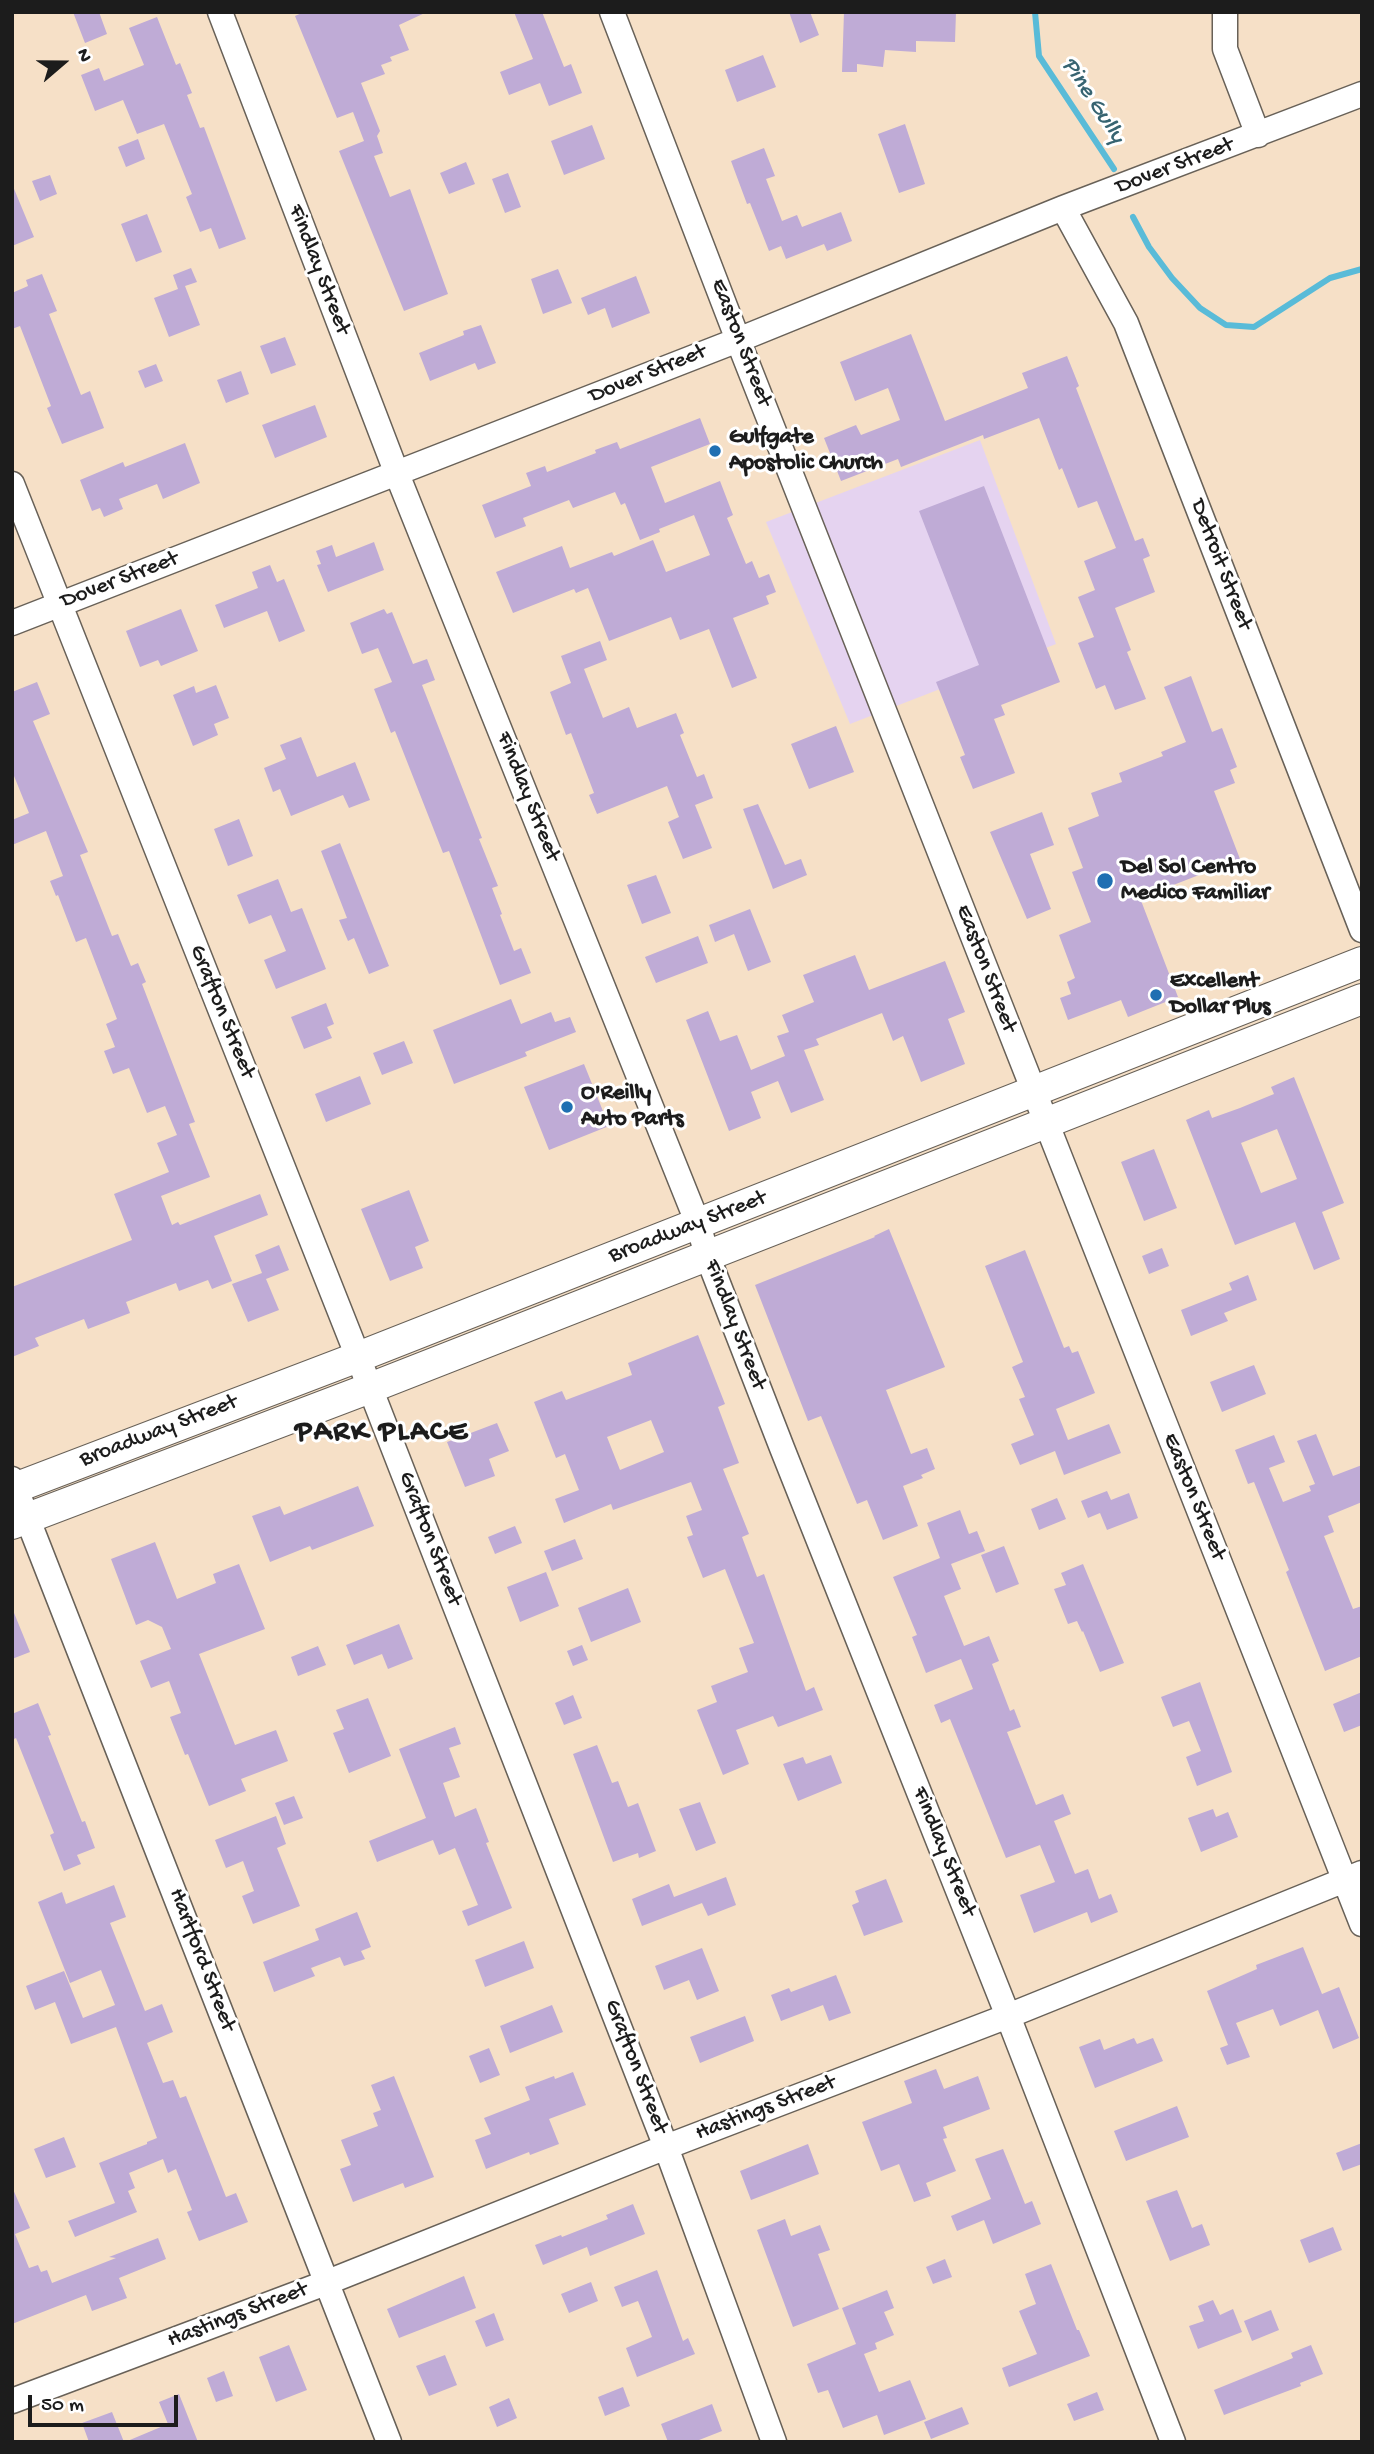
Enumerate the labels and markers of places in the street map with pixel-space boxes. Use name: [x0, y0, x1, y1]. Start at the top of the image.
place label: Gulfgate Apostolic Church: [729, 424, 883, 478]
marker: Gulfgate Apostolic Church: [707, 443, 723, 459]
place label: Del Sol Centro Medico Familiar: [1121, 854, 1269, 908]
marker: Del Sol Centro Medico Familiar: [1095, 871, 1115, 891]
place label: Excellent Dollar Plus: [1170, 968, 1270, 1022]
marker: Excellent Dollar Plus: [1148, 987, 1164, 1003]
place label: O'Reilly Auto Parts: [581, 1080, 684, 1134]
marker: O'Reilly Auto Parts: [559, 1099, 575, 1115]

